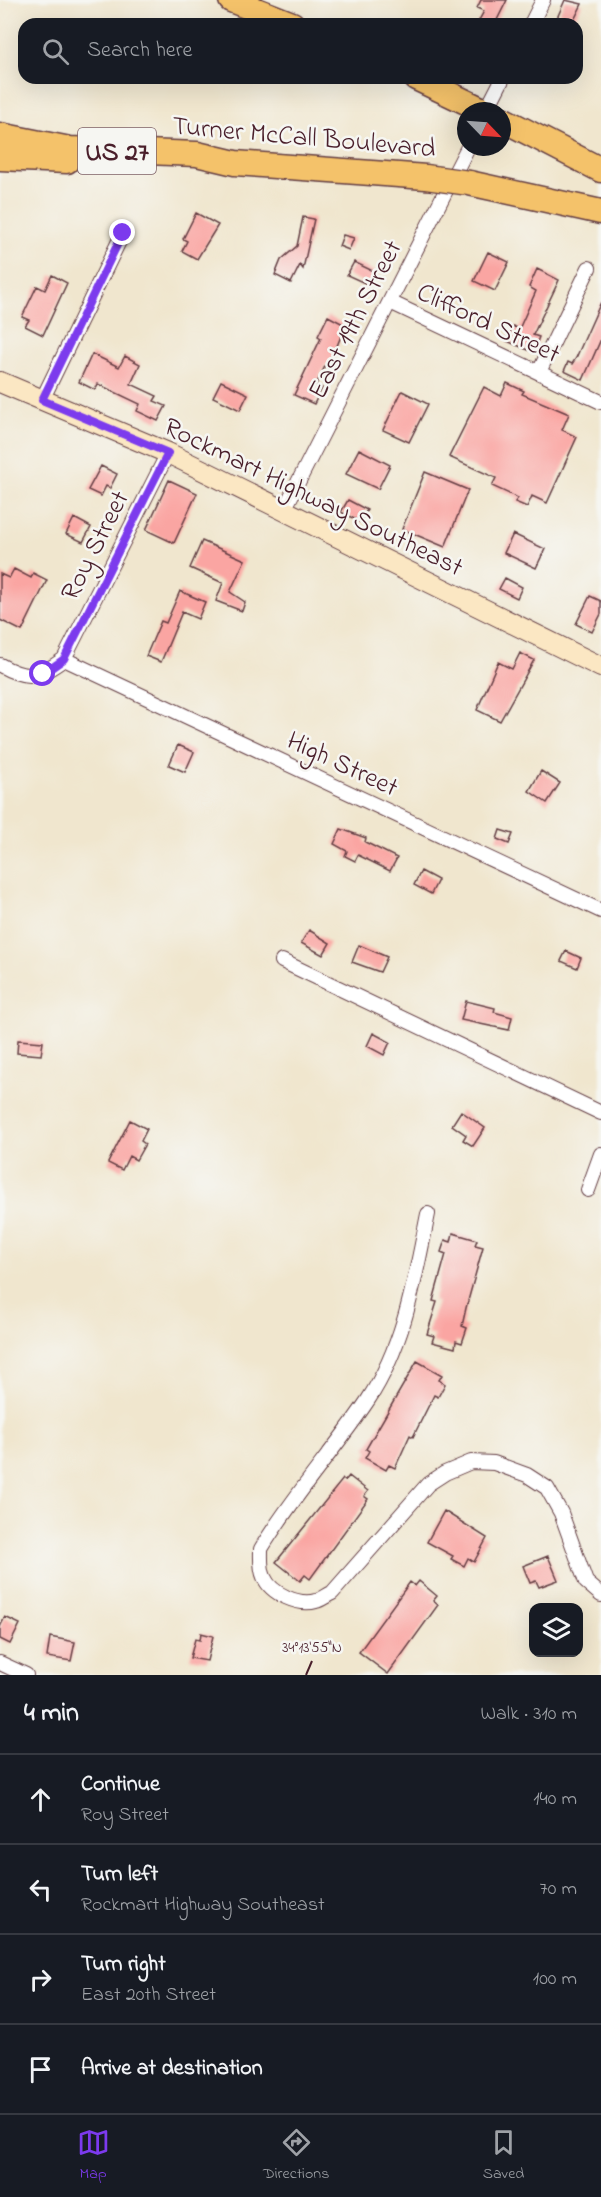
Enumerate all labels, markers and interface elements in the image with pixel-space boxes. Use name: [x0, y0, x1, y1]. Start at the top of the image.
search box: [18, 18, 583, 84]
icon: search: [39, 35, 72, 68]
text: Search here: [87, 35, 192, 67]
north arrow: [457, 102, 511, 156]
street label: Turner McCall Boulevard: [170, 108, 437, 169]
road number: US 27: [78, 128, 156, 174]
route end: [109, 219, 135, 245]
street label: East 19th Street: [299, 234, 413, 406]
street label: Clifford Street: [410, 274, 566, 375]
street label: Rockmart Highway Southeast: [156, 409, 469, 588]
street label: Roy Street: [52, 484, 141, 608]
route start: [29, 660, 55, 686]
street label: High Street: [280, 722, 404, 808]
map controls: [529, 1603, 583, 1657]
button: layers: [529, 1603, 583, 1657]
text: 34°13'55"N: [282, 1637, 342, 1659]
text: 4 min: [24, 1695, 79, 1733]
text: Walk · 310 m: [481, 1700, 577, 1729]
text: Continue: [81, 1769, 160, 1801]
icon: ahead: [24, 1783, 57, 1816]
text: 140 m: [533, 1785, 577, 1814]
text: Roy Street: [81, 1801, 169, 1830]
text: Turn left: [81, 1859, 158, 1891]
icon: left: [24, 1873, 57, 1906]
text: 70 m: [540, 1875, 577, 1904]
text: Rockmart Highway Southeast: [81, 1891, 325, 1920]
text: Turn right: [81, 1949, 166, 1981]
icon: right: [24, 1963, 57, 1996]
text: 100 m: [533, 1965, 577, 1994]
text: East 20th Street: [81, 1981, 216, 2010]
icon: arrive: [24, 2053, 57, 2086]
text: Arrive at destination: [81, 2053, 263, 2085]
tab: Map: [77, 2126, 110, 2186]
tab: Directions: [263, 2126, 329, 2186]
tab: Saved: [483, 2126, 524, 2186]

